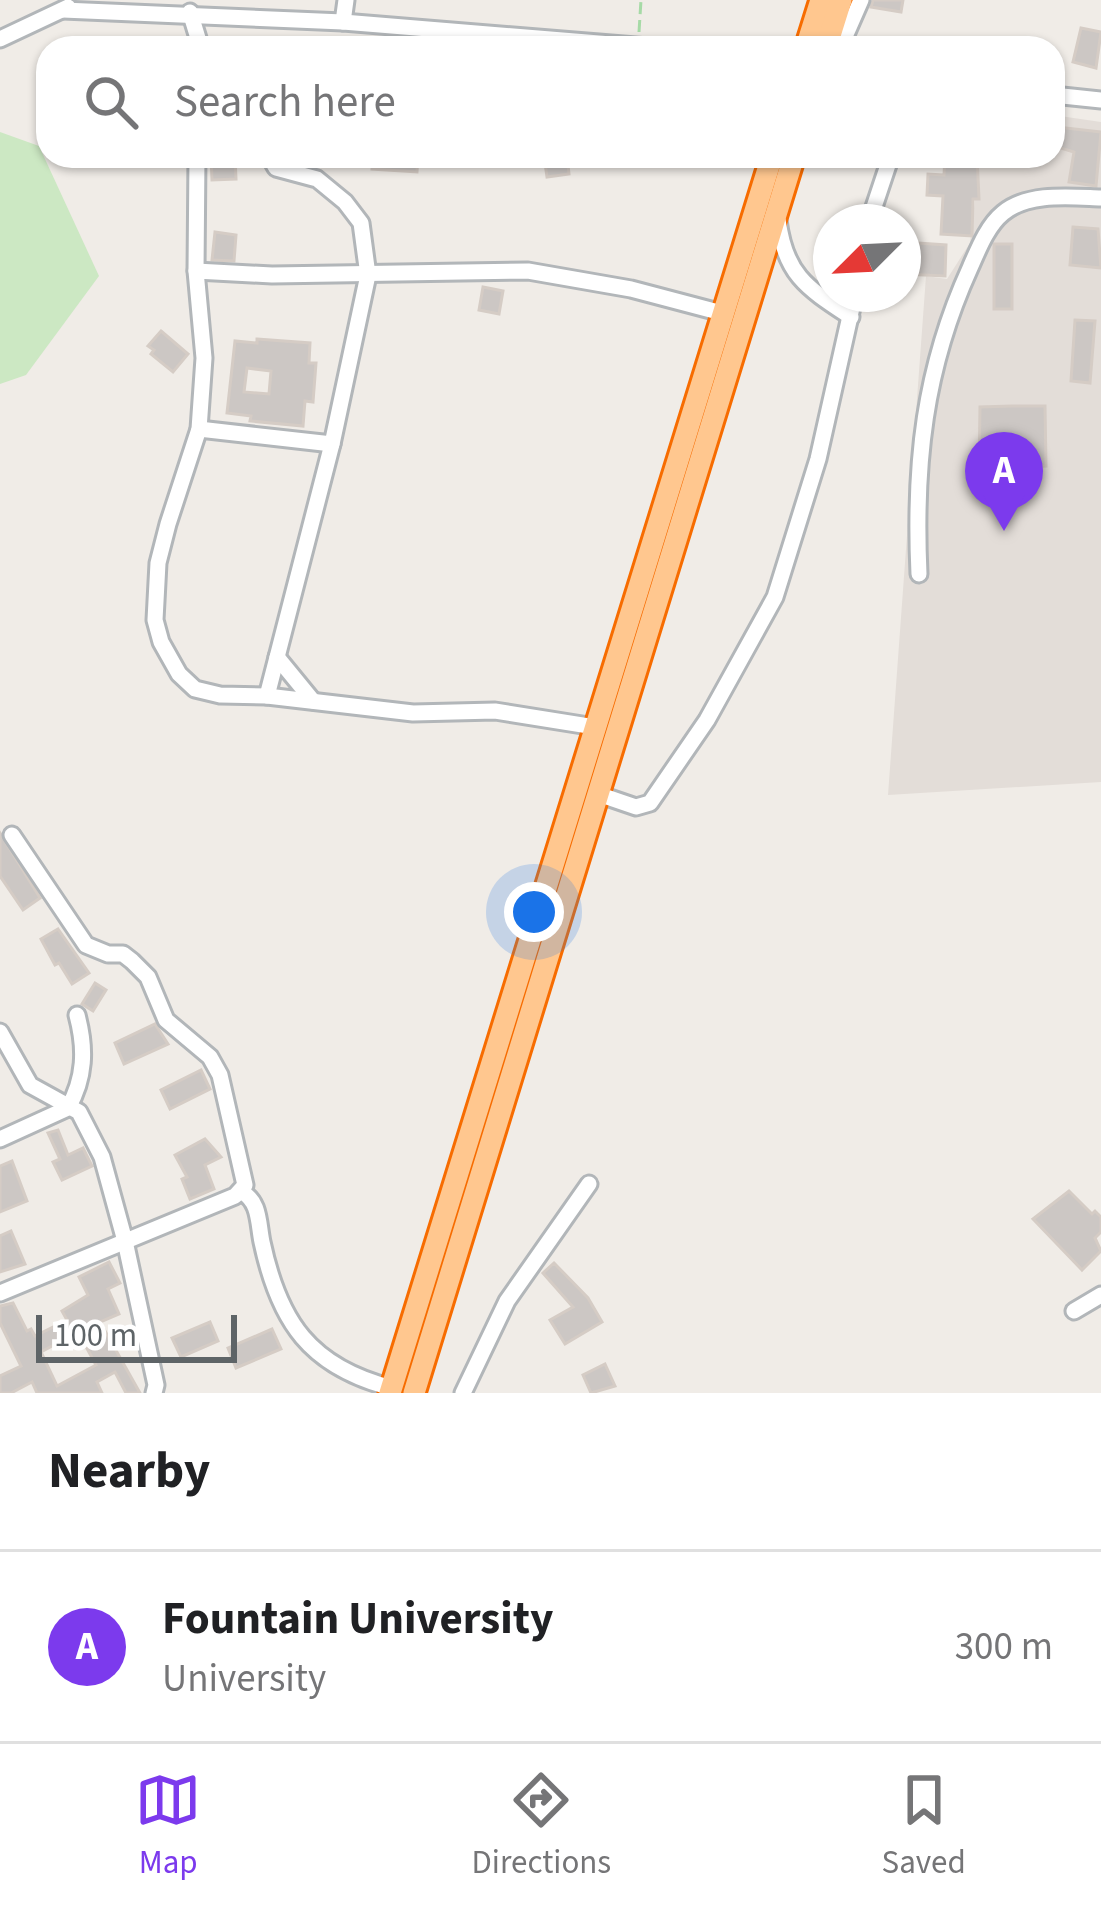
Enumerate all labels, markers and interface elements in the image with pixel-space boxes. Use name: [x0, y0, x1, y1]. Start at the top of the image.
search box: [36, 36, 1065, 168]
icon: search: [78, 69, 144, 135]
text: Search here: [174, 70, 396, 134]
north arrow: [813, 204, 921, 312]
pin: A: [965, 432, 1043, 531]
your location: [504, 882, 564, 942]
scale bar: [36, 1309, 237, 1362]
text: 100 m: [54, 1312, 137, 1359]
text: Nearby: [48, 1435, 210, 1507]
text: Fountain University: [162, 1587, 553, 1651]
text: A: [76, 1619, 98, 1675]
text: 300 m: [955, 1619, 1053, 1675]
text: University: [162, 1651, 326, 1707]
tab: Map: [135, 1767, 201, 1886]
tab: Directions: [472, 1767, 611, 1886]
tab: Saved: [882, 1767, 966, 1886]

